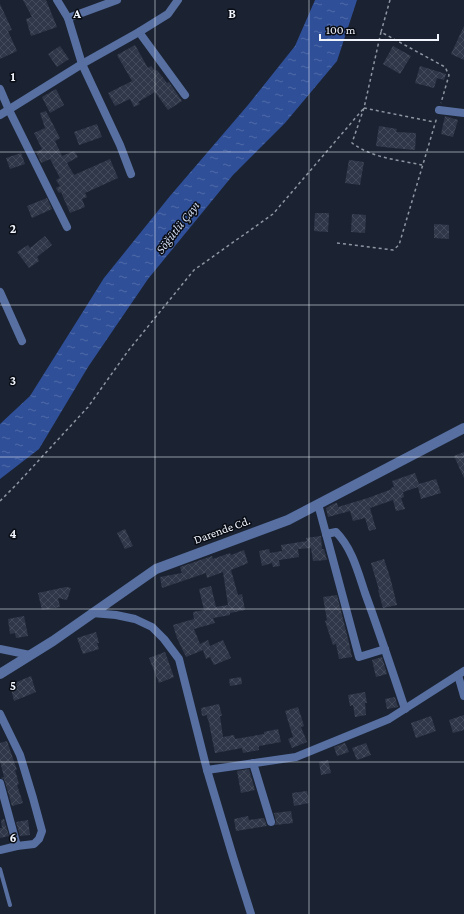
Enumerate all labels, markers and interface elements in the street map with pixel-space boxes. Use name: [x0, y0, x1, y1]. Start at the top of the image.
text: A: [72, 6, 81, 21]
text: B: [228, 6, 236, 21]
scale bar: [320, 16, 438, 42]
text: 100 m: [326, 23, 356, 37]
text: 1: [11, 69, 16, 84]
water label: Söğütlü Çayı: [152, 198, 203, 257]
text: 2: [10, 221, 17, 236]
text: 3: [10, 373, 16, 388]
street label: Darende Cd.: [192, 513, 252, 547]
text: 4: [9, 526, 17, 541]
text: 5: [10, 678, 16, 693]
text: 6: [9, 830, 17, 845]

